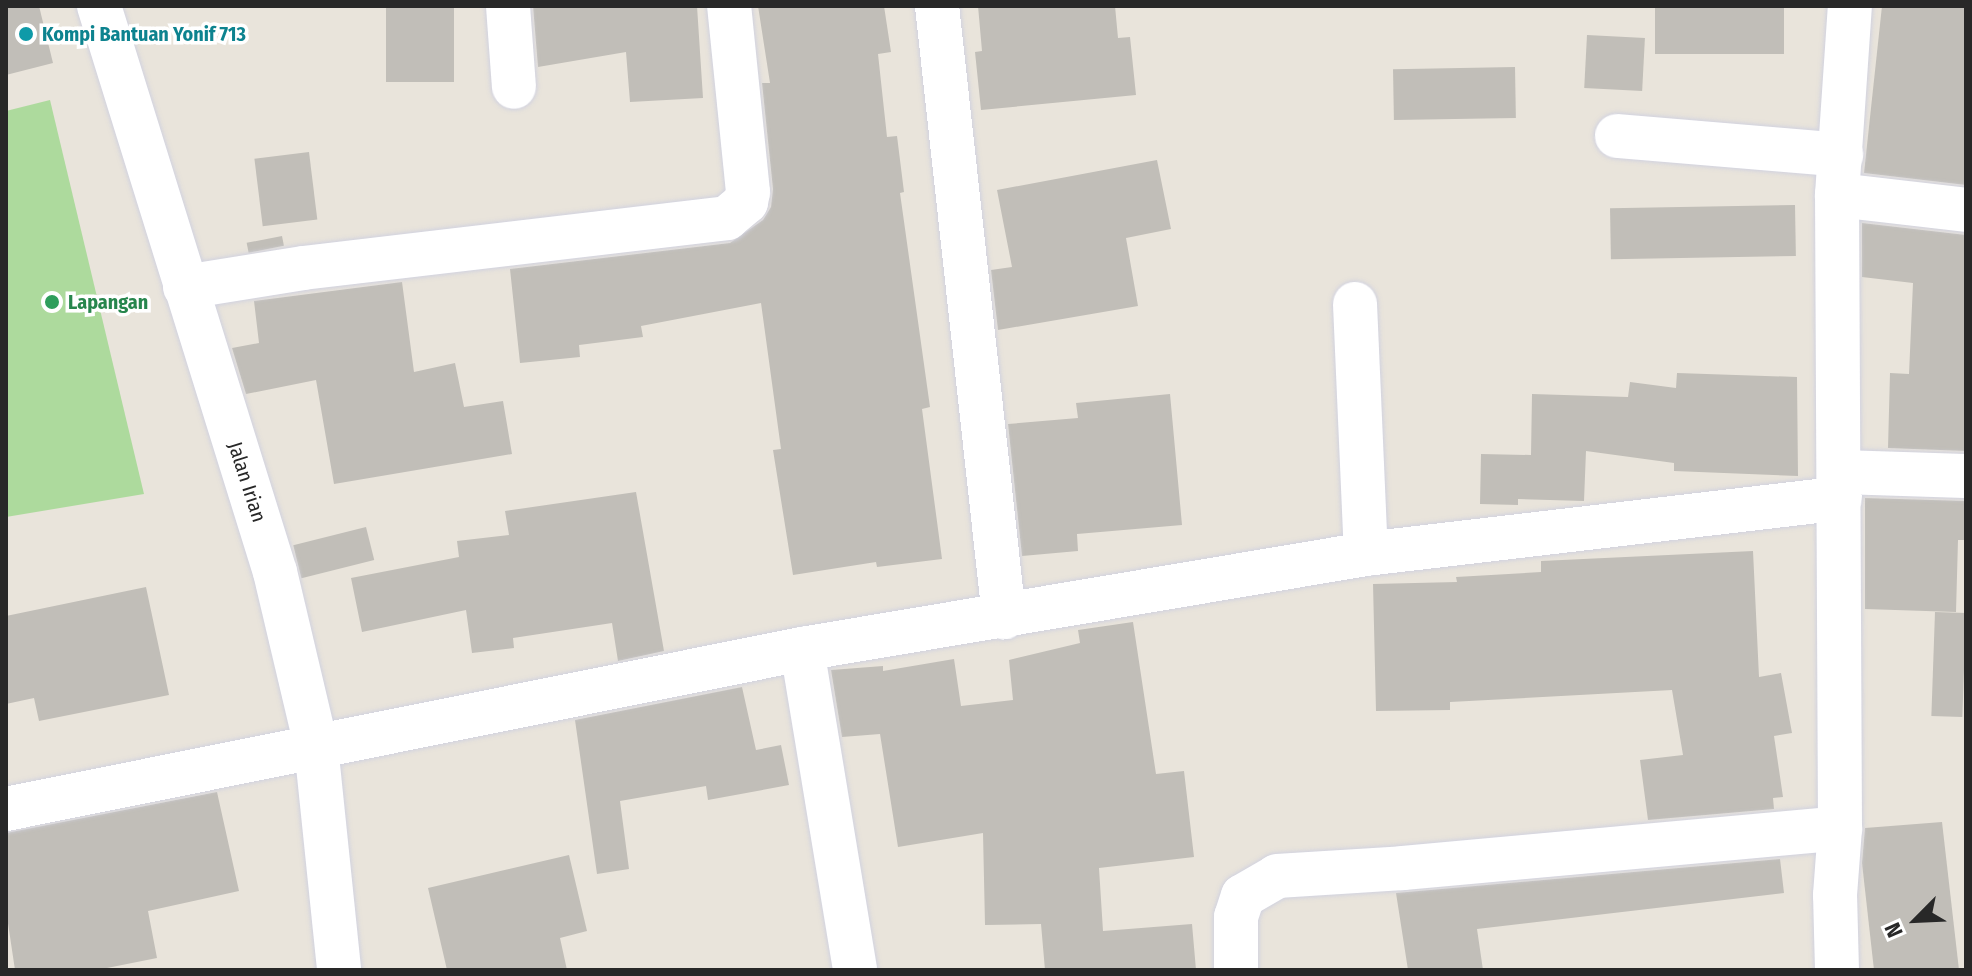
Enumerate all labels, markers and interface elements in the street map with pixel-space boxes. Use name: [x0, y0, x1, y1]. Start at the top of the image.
place label: Kompi Bantuan Yonif 713: [42, 22, 246, 46]
marker: Kompi Bantuan Yonif 713: [17, 25, 35, 43]
place label: Lapangan: [68, 290, 148, 314]
marker: Lapangan: [43, 293, 61, 311]
street label: Jalan Irian: [223, 439, 271, 525]
north arrow: [1876, 880, 1956, 960]
text: N: [1879, 918, 1909, 941]

